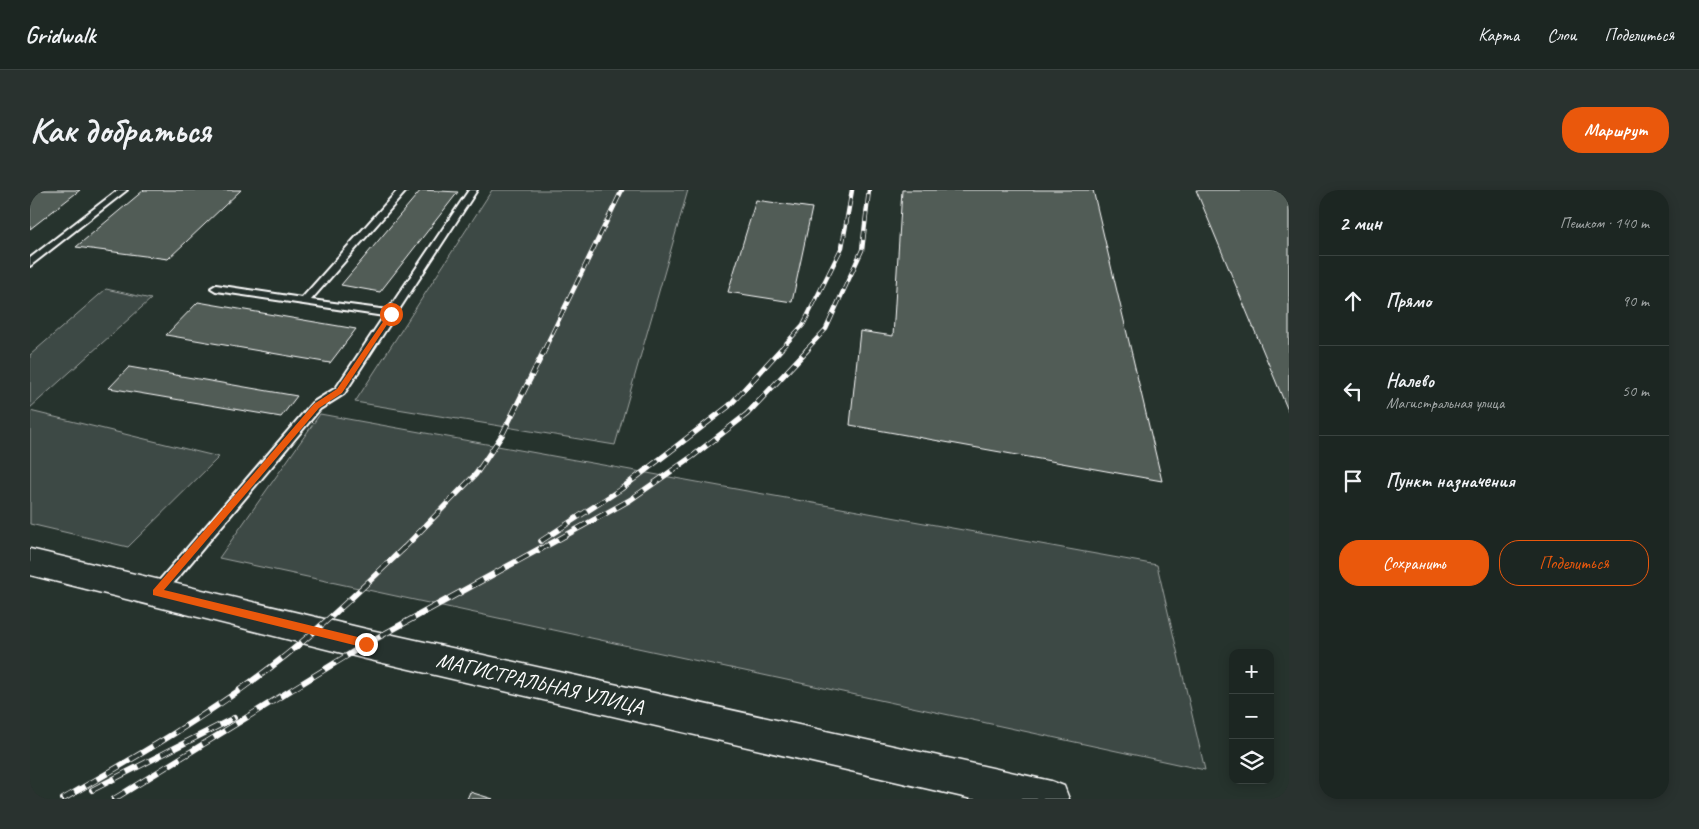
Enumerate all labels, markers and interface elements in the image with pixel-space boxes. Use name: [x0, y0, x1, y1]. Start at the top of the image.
text: Gridwalk: [25, 20, 95, 50]
text: Карта: [1478, 24, 1519, 46]
text: Слои: [1547, 24, 1576, 46]
text: Поделиться: [1604, 24, 1674, 46]
button: Маршрут: [1562, 107, 1669, 153]
text: Как добраться: [30, 108, 211, 153]
text: 2 мин: [1339, 210, 1382, 236]
text: Пешком · 140 m: [1560, 213, 1649, 233]
icon: ahead: [1339, 287, 1367, 315]
text: Прямо: [1386, 289, 1431, 313]
text: 90 m: [1622, 291, 1649, 311]
route start: [380, 303, 403, 326]
text: Налево: [1386, 369, 1434, 393]
icon: left: [1339, 377, 1367, 405]
text: 50 m: [1622, 381, 1649, 401]
text: Магистральная улица: [1386, 393, 1504, 413]
icon: arrive: [1339, 467, 1367, 495]
text: Пункт назначения: [1386, 469, 1515, 493]
button: Сохранить: [1339, 540, 1489, 586]
button: Поделиться: [1499, 540, 1649, 586]
route end: [355, 633, 378, 656]
street label: МАГИСТРАЛЬНАЯ УЛИЦА: [434, 647, 646, 720]
map controls: [1229, 649, 1274, 784]
button: +: [1229, 649, 1274, 694]
button: −: [1229, 694, 1274, 739]
button: layers: [1229, 739, 1274, 784]

